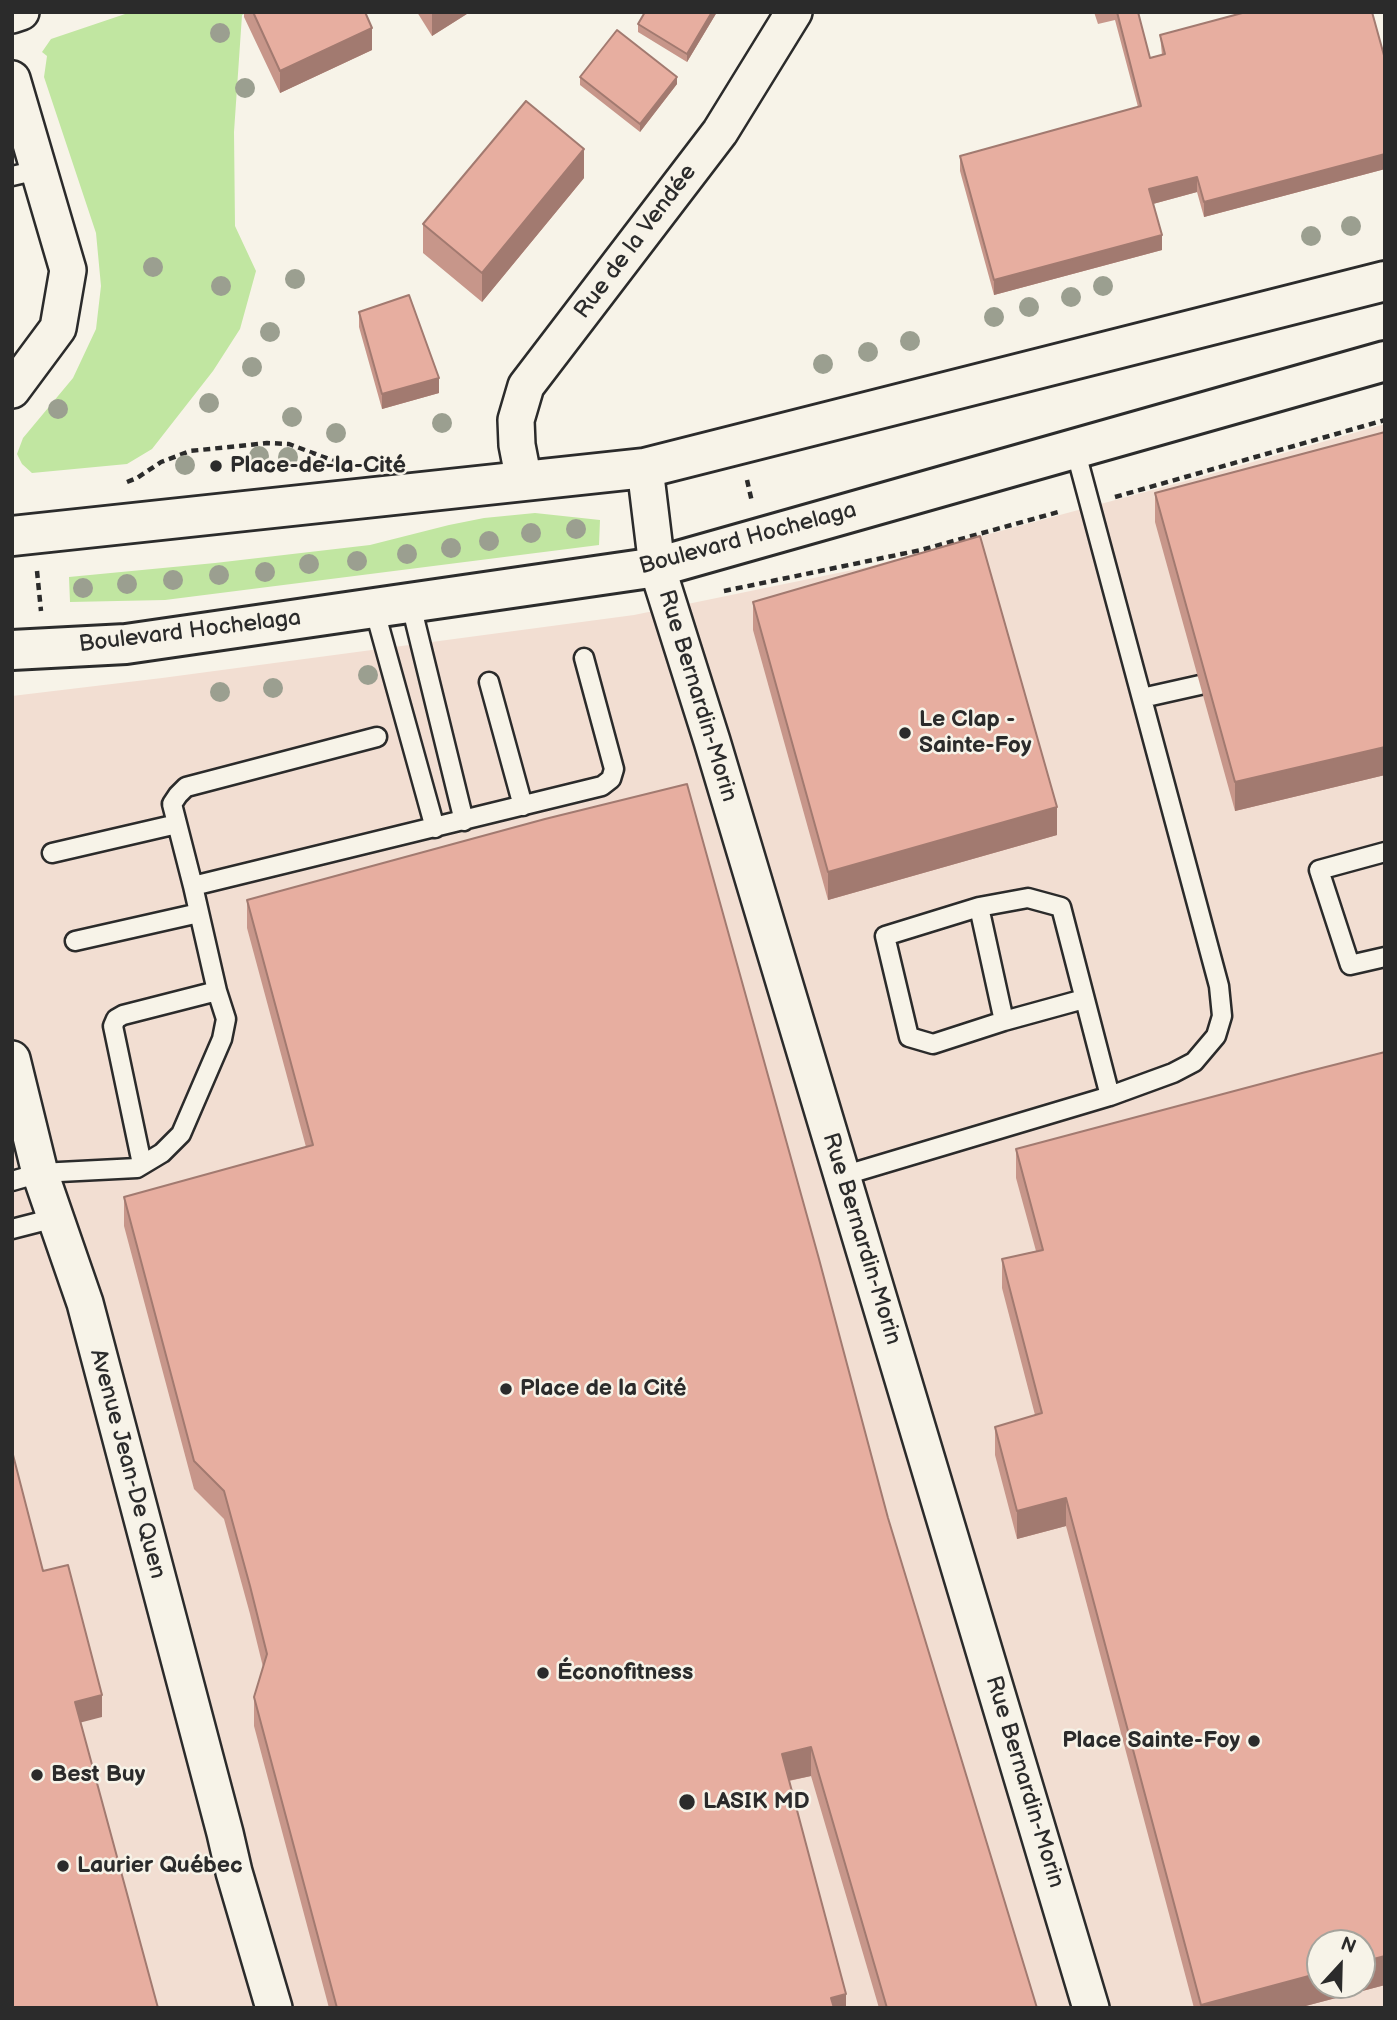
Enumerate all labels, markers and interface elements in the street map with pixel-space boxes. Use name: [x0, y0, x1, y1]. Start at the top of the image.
street label: Rue de la Vendée: [569, 159, 703, 325]
place label: Place-de-la-Cité: [230, 452, 406, 480]
marker: Place-de-la-Cité: [208, 458, 224, 474]
street label: Boulevard Hochelaga: [636, 497, 860, 581]
street label: Rue Bernardin-Morin: [652, 587, 742, 805]
street label: Boulevard Hochelaga: [77, 605, 303, 659]
place label: Le Clap - Sainte-Foy: [919, 706, 1031, 760]
marker: Le Clap - Sainte-Foy: [897, 725, 913, 741]
street label: Rue Bernardin-Morin: [816, 1130, 906, 1348]
street label: Avenue Jean-De Quen: [83, 1346, 171, 1582]
place label: Place de la Cité: [520, 1375, 686, 1403]
marker: Place de la Cité: [498, 1381, 514, 1397]
place label: Éconofitness: [557, 1659, 693, 1687]
marker: Éconofitness: [535, 1665, 551, 1681]
street label: Rue Bernardin-Morin: [979, 1673, 1069, 1891]
place label: Place Sainte-Foy: [1062, 1727, 1240, 1755]
marker: Place Sainte-Foy: [1246, 1733, 1262, 1749]
place label: Best Buy: [51, 1761, 145, 1789]
marker: Best Buy: [29, 1767, 45, 1783]
place label: LASIK MD: [703, 1788, 810, 1816]
marker: LASIK MD: [677, 1792, 697, 1812]
place label: Laurier Québec: [77, 1852, 243, 1880]
marker: Laurier Québec: [55, 1858, 71, 1874]
north arrow: [1306, 1929, 1376, 1999]
text: N: [1337, 1933, 1359, 1959]

